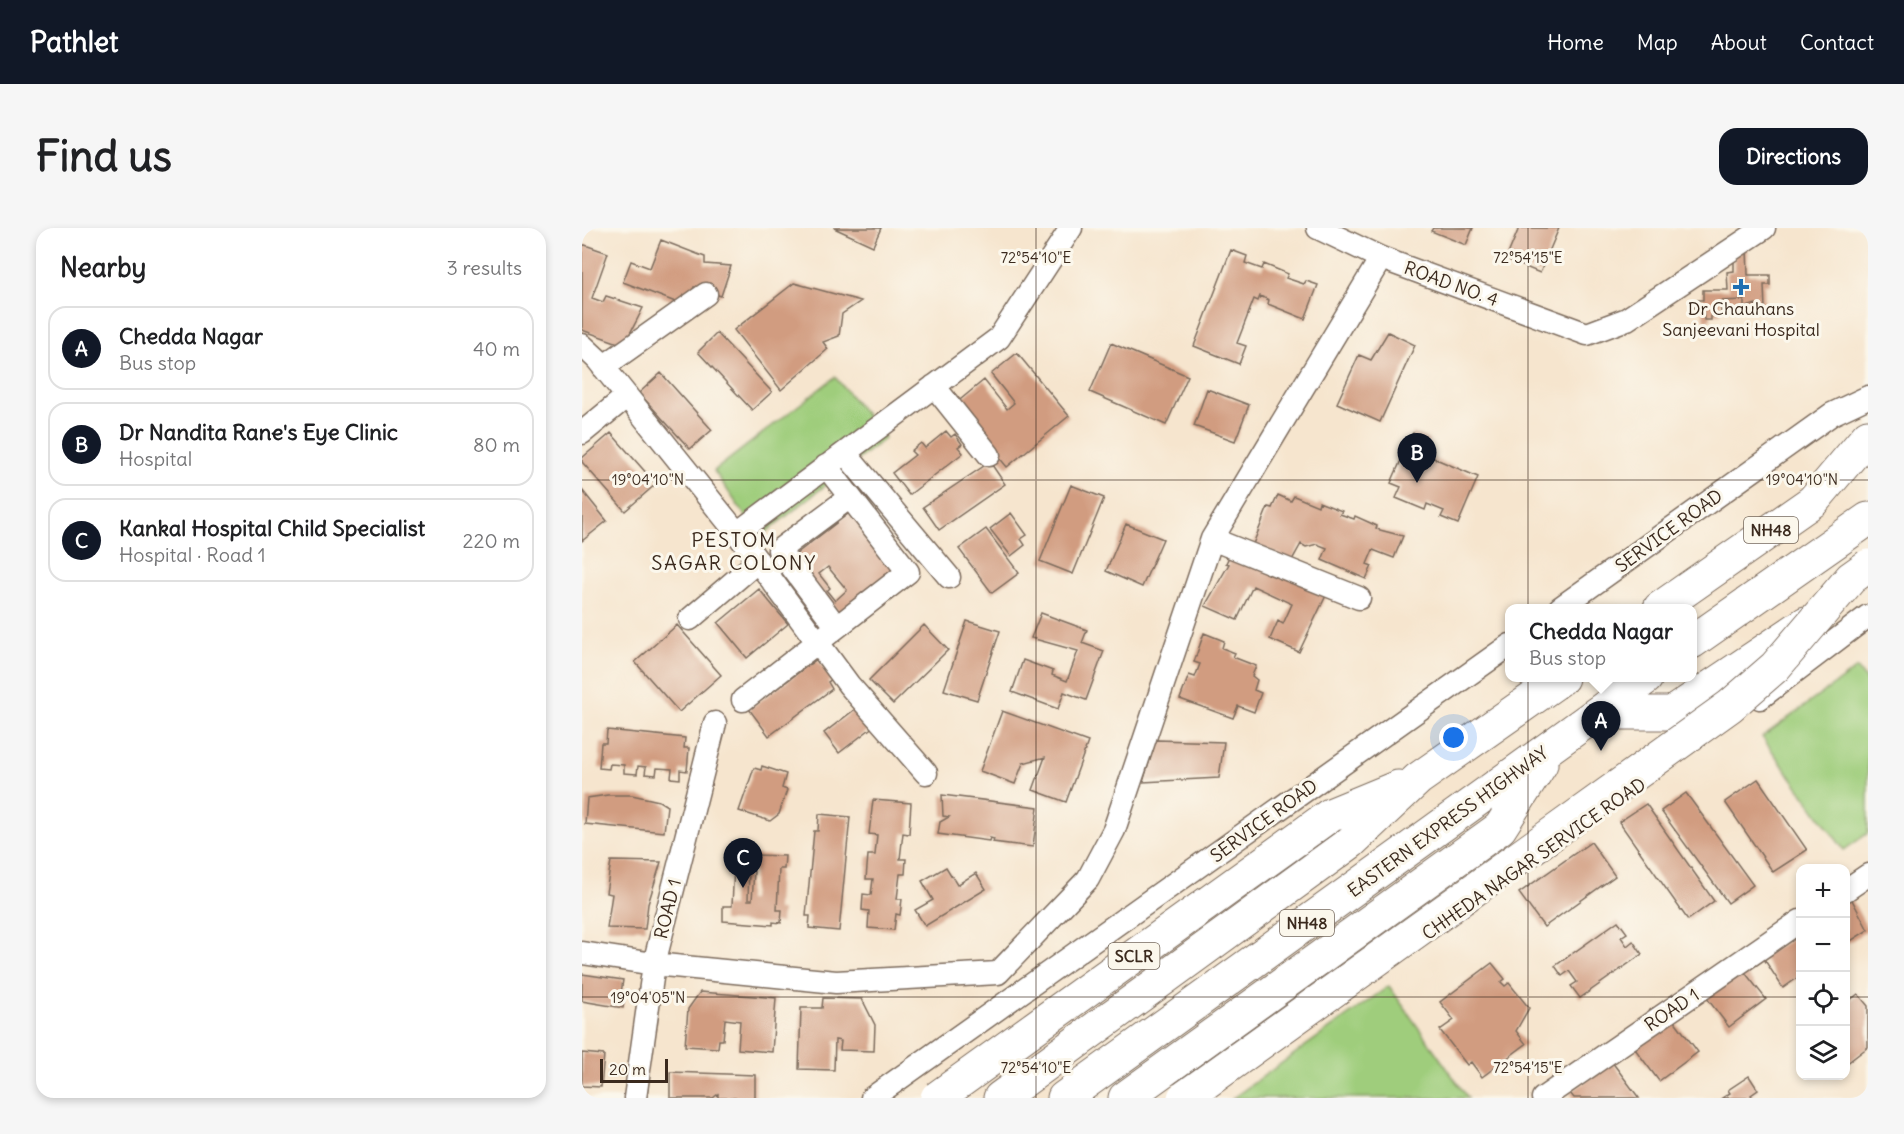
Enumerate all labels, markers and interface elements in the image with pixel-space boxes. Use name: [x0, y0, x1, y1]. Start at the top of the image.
text: Pathlet: [30, 24, 119, 60]
text: Home: [1547, 29, 1604, 56]
text: Map: [1637, 29, 1678, 56]
text: About: [1711, 29, 1767, 56]
text: Contact: [1800, 29, 1874, 56]
button: Directions: [1719, 128, 1868, 185]
text: Find us: [36, 130, 172, 182]
text: 72°54'10"E: [1001, 248, 1071, 267]
text: 72°54'15"E: [1493, 248, 1563, 267]
text: Nearby: [60, 251, 146, 284]
text: 3 results: [446, 255, 522, 280]
street label: ROAD NO. 4: [1401, 256, 1501, 311]
marker: Dr Chauhans Sanjeevani Hospital: [1732, 278, 1750, 296]
place label: Dr Chauhans Sanjeevani Hospital: [1662, 297, 1820, 341]
text: Chedda Nagar: [119, 322, 263, 350]
text: A: [75, 336, 88, 361]
text: 40 m: [473, 336, 520, 361]
text: Bus stop: [119, 350, 196, 375]
text: Dr Nandita Rane's Eye Clinic: [119, 418, 398, 446]
text: B: [75, 432, 88, 457]
text: 80 m: [473, 432, 520, 457]
pin: B: [1398, 434, 1436, 483]
text: Hospital: [119, 446, 192, 471]
text: 19°04'10"N: [612, 470, 684, 489]
text: 19°04'10"N: [1766, 470, 1838, 489]
street label: SERVICE ROAD: [1611, 484, 1727, 577]
text: Kankal Hospital Child Specialist: [119, 514, 425, 542]
road number: NH48: [1744, 517, 1798, 543]
district label: PESTOM SAGAR COLONY: [651, 527, 817, 575]
text: C: [75, 528, 88, 553]
text: 220 m: [463, 528, 520, 553]
text: Hospital · Road 1: [119, 542, 266, 567]
popup: [1505, 604, 1697, 682]
text: Chedda Nagar: [1529, 617, 1673, 645]
text: Bus stop: [1529, 645, 1606, 670]
pin: A: [1582, 702, 1620, 751]
your location: [1439, 723, 1468, 752]
street label: EASTERN EXPRESS HIGHWAY: [1343, 741, 1552, 902]
street label: CHHEDA NAGAR SERVICE ROAD: [1417, 772, 1650, 945]
street label: SERVICE ROAD: [1206, 774, 1322, 867]
pin: C: [724, 838, 762, 888]
map controls: [1796, 864, 1850, 1080]
button: +: [1796, 864, 1850, 918]
street label: ROAD 1: [649, 876, 686, 941]
road number: NH48: [1280, 910, 1334, 936]
button: −: [1796, 918, 1850, 972]
road number: SCLR: [1108, 943, 1160, 969]
button: locate: [1796, 972, 1850, 1026]
street label: ROAD 1: [1640, 983, 1703, 1036]
text: 19°04'05"N: [611, 988, 685, 1007]
button: layers: [1796, 1026, 1850, 1080]
scale bar: [600, 1056, 668, 1084]
text: 72°54'10"E: [1001, 1058, 1071, 1077]
text: 72°54'15"E: [1493, 1058, 1563, 1077]
text: 20 m: [609, 1059, 646, 1079]

